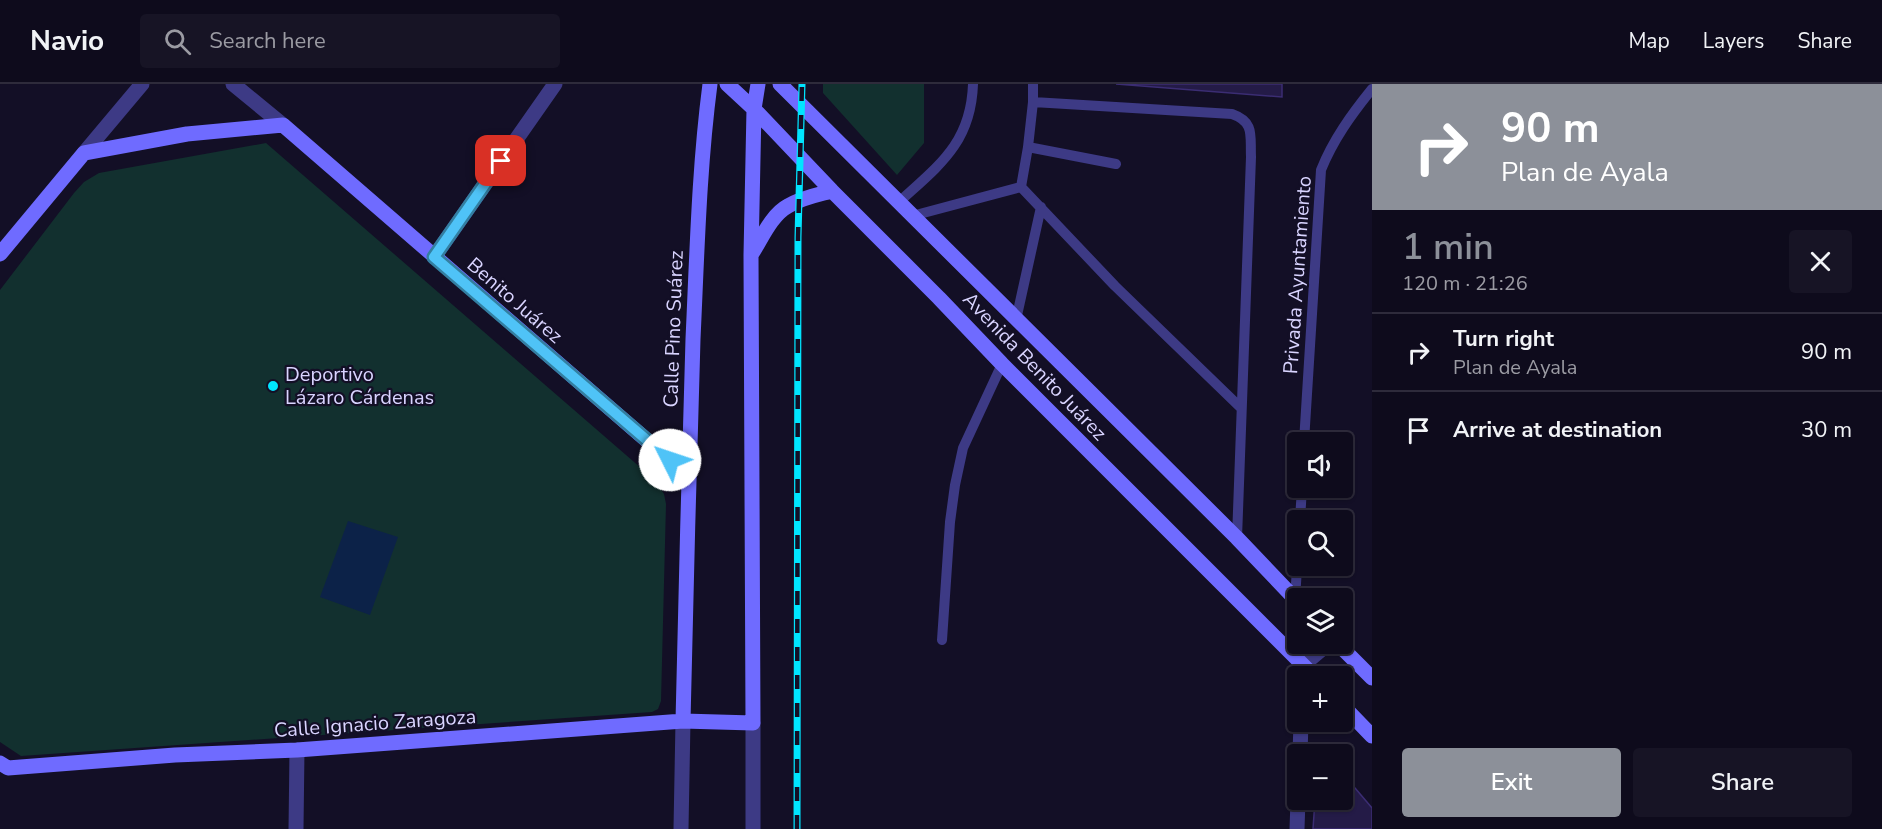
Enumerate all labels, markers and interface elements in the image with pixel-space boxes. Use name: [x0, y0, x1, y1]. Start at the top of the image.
search box: [140, 14, 560, 68]
text: Navio: [30, 22, 104, 60]
icon: search: [161, 25, 194, 58]
text: Search here: [209, 26, 326, 56]
text: Map: [1628, 27, 1670, 55]
text: Layers: [1703, 27, 1764, 55]
text: Share: [1797, 27, 1852, 55]
text: 90 m: [1501, 100, 1600, 157]
icon: right: [1402, 108, 1480, 186]
pin: [475, 135, 526, 186]
icon: arrive: [484, 144, 517, 177]
text: Plan de Ayala: [1501, 154, 1669, 191]
street label: Privada Ayuntamiento: [1277, 175, 1318, 375]
text: 1 min: [1402, 223, 1494, 272]
button: close: [1789, 230, 1852, 293]
street label: Calle Pino Suárez: [657, 250, 690, 408]
street label: Benito Juárez: [461, 251, 568, 349]
text: 120 m · 21:26: [1402, 270, 1528, 297]
street label: Avenida Benito Juárez: [957, 286, 1113, 446]
text: Turn right: [1453, 324, 1554, 354]
icon: right: [1402, 336, 1435, 369]
text: 90 m: [1801, 337, 1852, 367]
text: Plan de Ayala: [1453, 354, 1577, 381]
place label: Deportivo Lázaro Cárdenas: [285, 361, 434, 411]
marker: Deportivo Lázaro Cárdenas: [266, 379, 280, 393]
icon: arrive: [1402, 414, 1435, 447]
text: Arrive at destination: [1453, 415, 1662, 445]
text: 30 m: [1801, 415, 1852, 445]
position arrow: [638, 428, 702, 492]
map controls: [1287, 432, 1353, 810]
button: sound: [1287, 432, 1353, 498]
button: search: [1287, 510, 1353, 576]
button: layers: [1287, 588, 1353, 654]
button: +: [1287, 666, 1353, 732]
street label: Calle Ignacio Zaragoza: [273, 703, 477, 744]
button: −: [1287, 744, 1353, 810]
button: Exit: [1402, 748, 1621, 817]
button: Share: [1633, 748, 1852, 817]

